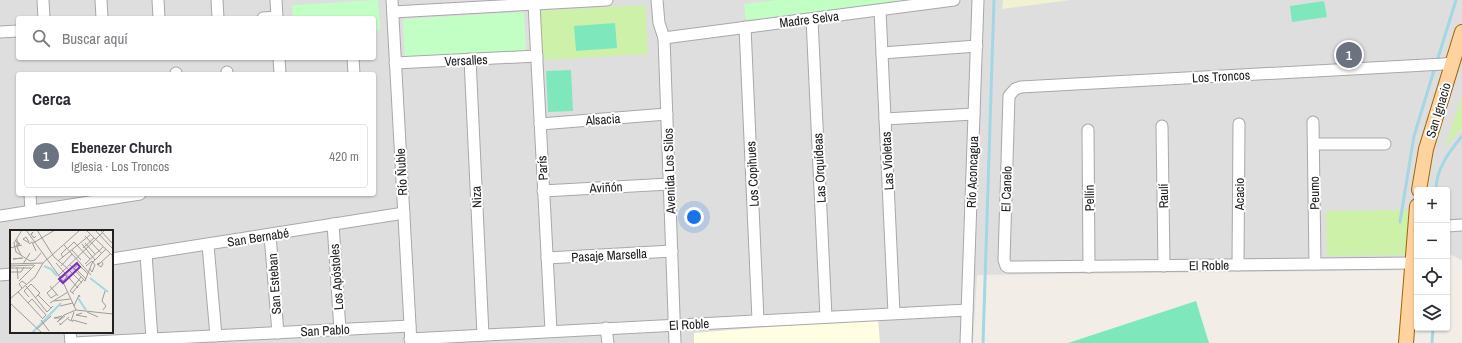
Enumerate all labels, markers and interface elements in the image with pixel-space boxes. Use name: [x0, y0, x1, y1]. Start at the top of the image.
street label: Madre Selva: [778, 7, 840, 32]
search box: [16, 16, 376, 60]
icon: search: [30, 27, 52, 49]
text: Buscar aquí: [62, 28, 128, 49]
pin: 1: [1336, 40, 1362, 70]
street label: Versalles: [444, 51, 488, 70]
street label: Los Troncos: [1192, 66, 1250, 87]
street label: San Ignacio: [1422, 80, 1455, 140]
text: Cerca: [32, 87, 71, 110]
street label: Alsacia: [584, 110, 621, 129]
street label: Avenida Los Silos: [660, 128, 680, 215]
street label: Las Violetas: [877, 131, 898, 191]
street label: Las Orquídeas: [809, 133, 830, 203]
street label: Río Aconcagua: [963, 136, 982, 208]
text: Ebenezer Church: [71, 137, 172, 158]
street label: Los Copihues: [742, 141, 763, 207]
text: 1: [43, 148, 49, 165]
text: 420 m: [329, 148, 359, 165]
street label: Río Ñuble: [392, 148, 411, 196]
street label: París: [533, 155, 552, 181]
text: Iglesia · Los Troncos: [71, 158, 169, 175]
street label: El Canelo: [997, 166, 1016, 212]
street label: Peumo: [1306, 176, 1323, 210]
street label: Aviñón: [588, 178, 623, 197]
street label: Acacio: [1231, 178, 1248, 211]
street label: Raulí: [1155, 182, 1172, 209]
street label: Pellín: [1081, 184, 1098, 211]
street label: Niza: [467, 186, 486, 208]
map controls: [1414, 187, 1450, 331]
button: +: [1414, 187, 1450, 223]
your location: [684, 207, 704, 227]
button: −: [1414, 223, 1450, 259]
street label: San Bernabé: [226, 224, 290, 251]
inset map: [10, 230, 113, 333]
street label: Los Apóstoles: [326, 243, 347, 311]
street label: Pasaje Marsella: [571, 245, 647, 266]
street label: San Esteban: [264, 253, 285, 315]
street label: El Roble: [1189, 257, 1229, 274]
button: locate: [1414, 259, 1450, 295]
button: layers: [1414, 295, 1450, 331]
street label: El Roble: [668, 315, 710, 334]
street label: San Pablo: [300, 321, 350, 340]

